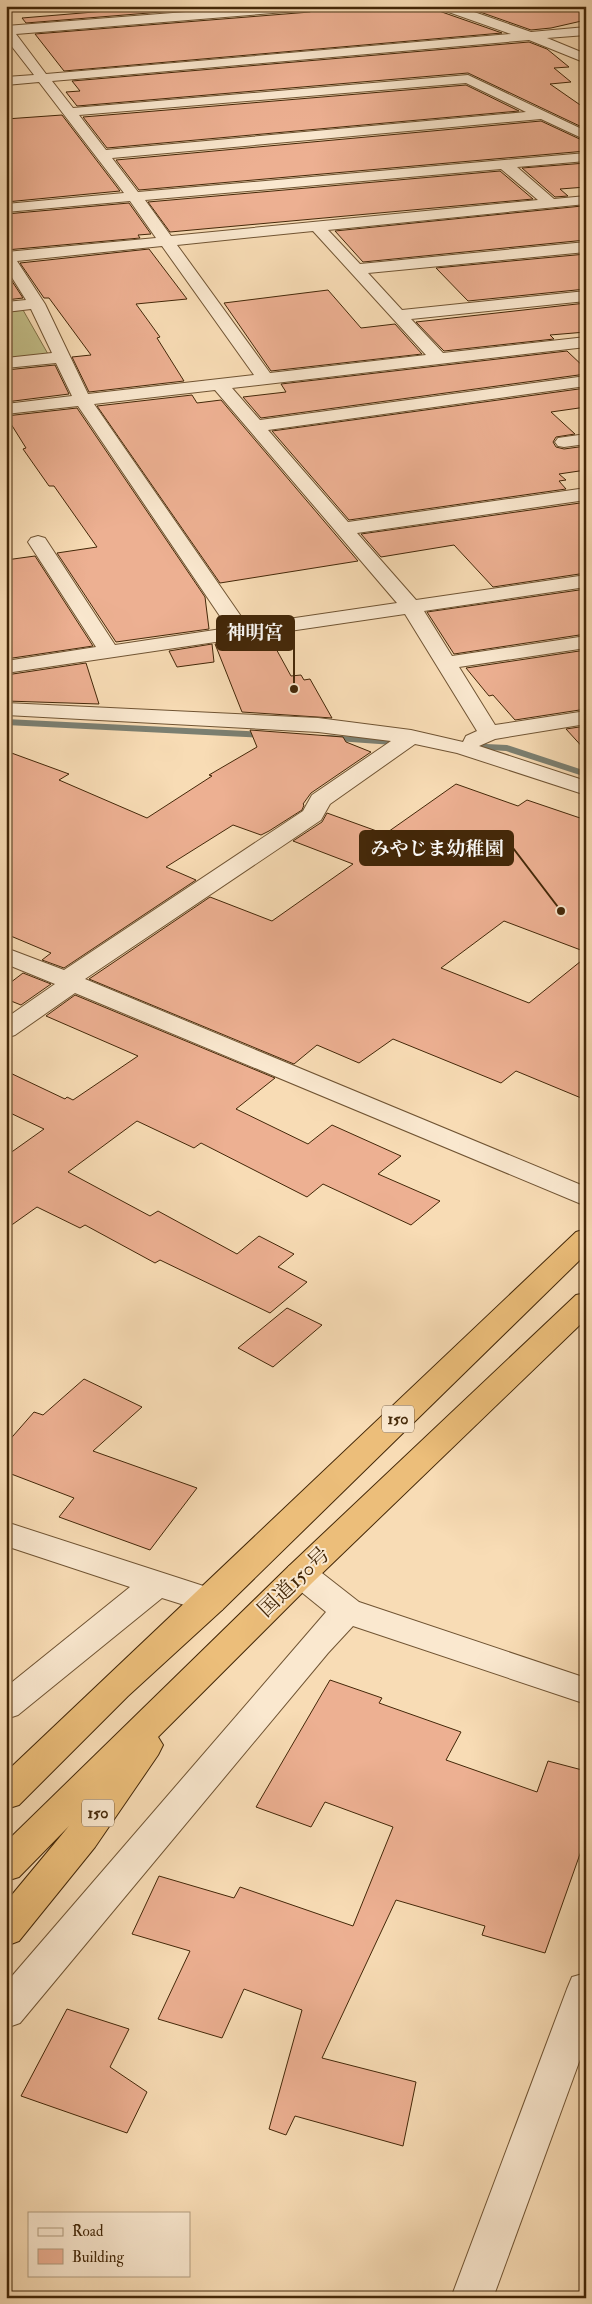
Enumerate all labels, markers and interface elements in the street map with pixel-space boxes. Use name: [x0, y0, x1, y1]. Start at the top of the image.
callout: 神明宮: [217, 616, 294, 650]
text: 神明宮: [226, 621, 284, 645]
callout: みやじま幼稚園: [360, 831, 513, 865]
text: みやじま幼稚園: [370, 837, 504, 861]
road number: 150: [382, 1406, 414, 1432]
street label: 国道150号: [252, 1541, 336, 1623]
road number: 150: [82, 1800, 114, 1826]
legend: [28, 2212, 190, 2276]
text: Road: [72, 2222, 104, 2241]
text: Building: [72, 2248, 124, 2267]

